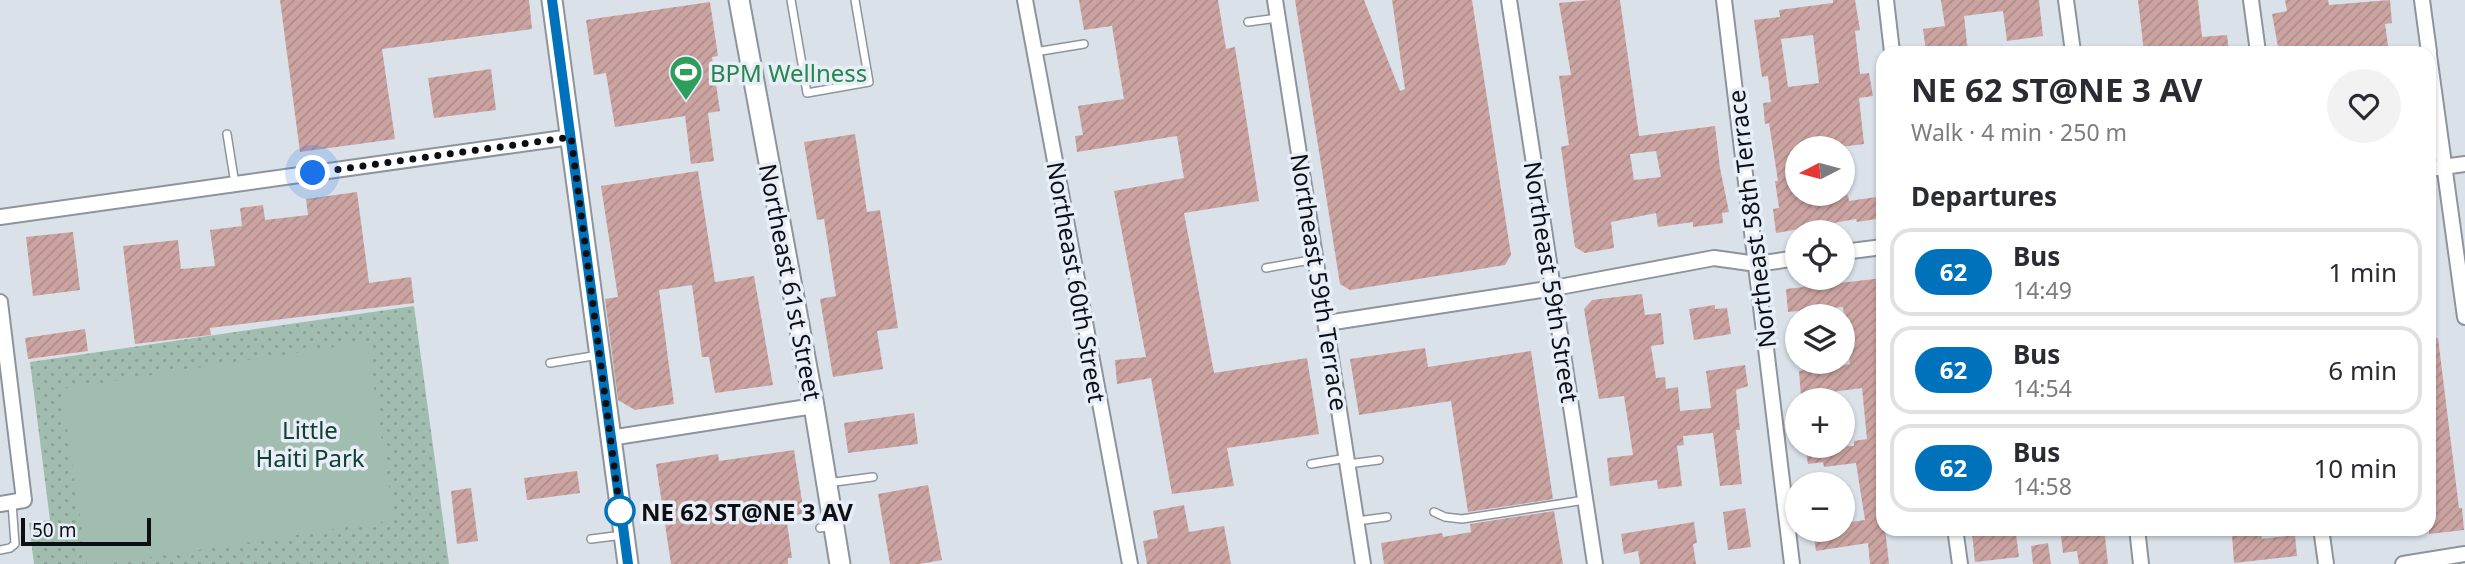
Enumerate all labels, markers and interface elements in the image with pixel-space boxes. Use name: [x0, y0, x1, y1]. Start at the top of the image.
sports icon: BPM Wellness: [667, 53, 705, 102]
place label: BPM Wellness: [710, 56, 867, 89]
text: NE 62 ST@NE 3 AV: [1911, 67, 2202, 112]
button: heart: [2327, 69, 2401, 143]
street label: Northeast 58th Terrace: [1719, 88, 1783, 350]
text: Walk · 4 min · 250 m: [1911, 116, 2127, 148]
north arrow: [1785, 136, 1855, 206]
map controls: [1785, 136, 1855, 542]
street label: Northeast 59th Terrace: [1283, 151, 1357, 413]
your location: [295, 155, 330, 190]
street label: Northeast 60th Street: [1040, 159, 1114, 405]
street label: Northeast 59th Street: [1517, 159, 1587, 405]
street label: Northeast 61st Street: [752, 161, 830, 403]
text: Departures: [1911, 178, 2057, 214]
button: locate: [1785, 220, 1855, 290]
text: Bus: [2013, 238, 2060, 274]
text: 1 min: [2328, 254, 2397, 290]
text: 62: [1940, 255, 1967, 288]
text: 14:49: [2013, 274, 2072, 306]
button: layers: [1785, 304, 1855, 374]
text: Bus: [2013, 336, 2060, 372]
text: 6 min: [2328, 352, 2397, 388]
text: 62: [1940, 353, 1967, 386]
text: 14:54: [2013, 372, 2072, 404]
button: +: [1785, 388, 1855, 458]
park label: Little Haiti Park: [255, 413, 365, 474]
text: Bus: [2013, 434, 2060, 470]
text: 10 min: [2313, 450, 2397, 486]
text: 62: [1940, 451, 1967, 484]
text: 14:58: [2013, 470, 2072, 502]
button: −: [1785, 472, 1855, 542]
place label: NE 62 ST@NE 3 AV: [641, 495, 853, 528]
marker: NE 62 ST@NE 3 AV: [605, 496, 635, 526]
scale bar: [21, 515, 150, 547]
text: 50 m: [32, 517, 76, 543]

